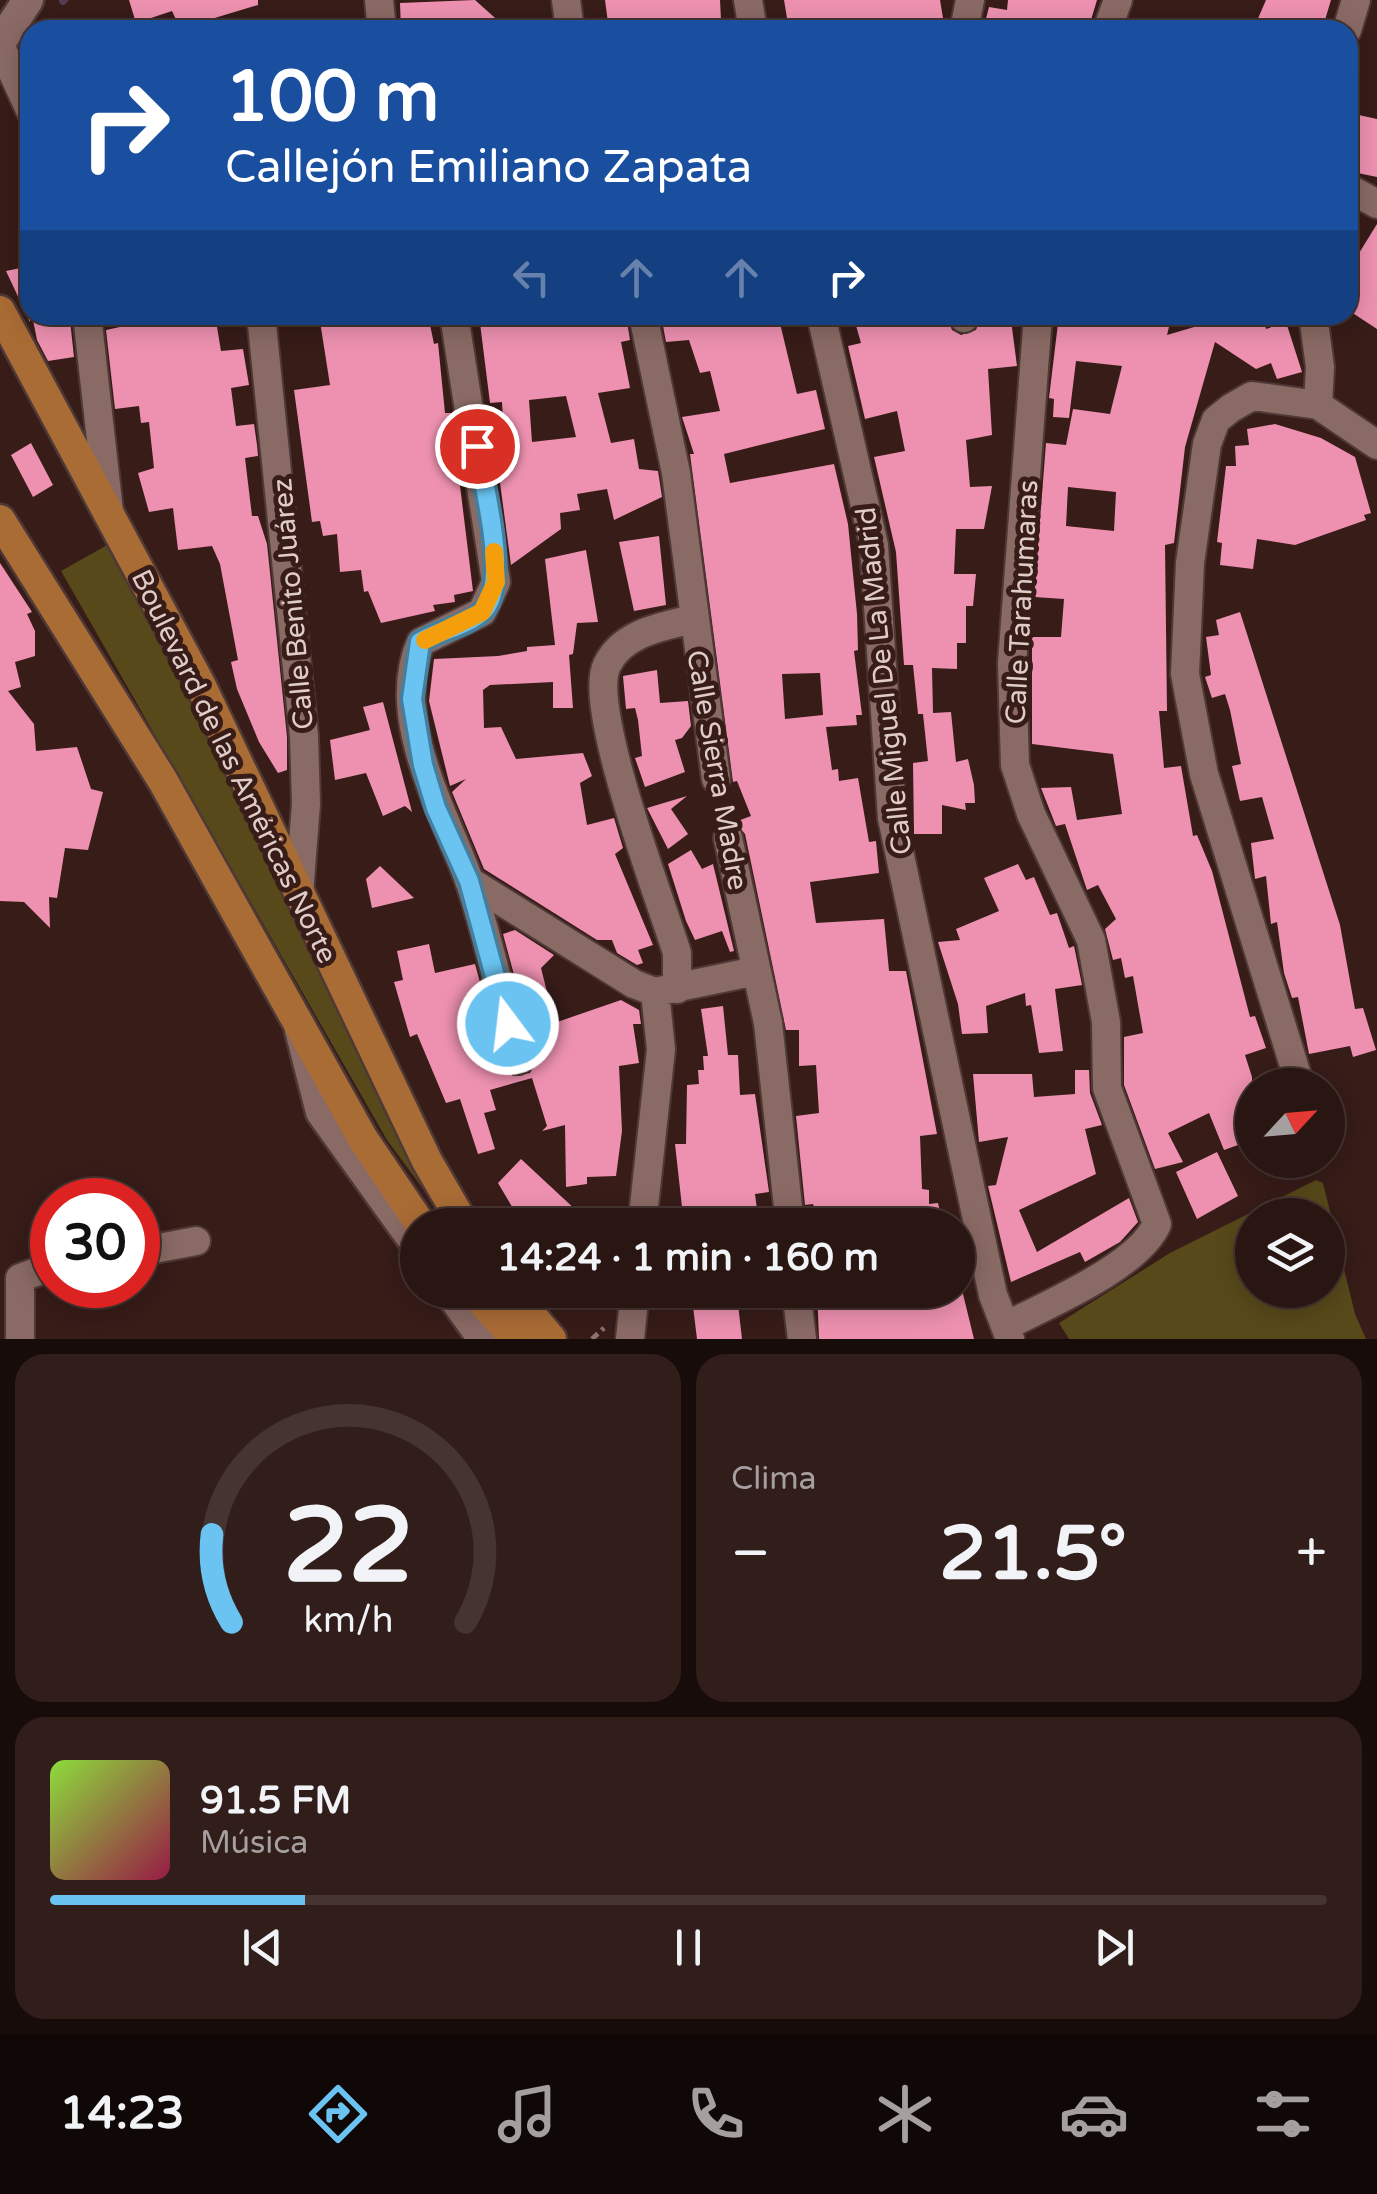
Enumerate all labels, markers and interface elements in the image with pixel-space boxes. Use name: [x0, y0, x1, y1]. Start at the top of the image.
text: 100 m: [225, 56, 439, 140]
icon: right: [60, 60, 190, 190]
text: Callejón Emiliano Zapata: [225, 141, 752, 195]
icon: left: [504, 250, 559, 305]
icon: ahead: [609, 250, 664, 305]
icon: ahead: [714, 250, 769, 305]
icon: right: [819, 250, 874, 305]
pin: [435, 404, 520, 489]
icon: arrive: [450, 419, 505, 474]
street label: Calle Benito Juárez: [265, 477, 321, 731]
street label: Calle Tarahumaras: [999, 479, 1045, 725]
street label: Calle Miguel De La Madrid: [849, 505, 919, 856]
street label: Boulevard de las Américas Norte: [124, 564, 344, 969]
street label: Calle Sierra Madre: [679, 647, 755, 893]
position arrow: [456, 972, 560, 1076]
north arrow: [1235, 1068, 1345, 1178]
map controls: [1235, 1068, 1345, 1308]
speed limit sign: 30: [30, 1178, 160, 1308]
button: layers: [1235, 1198, 1345, 1308]
text: 14:24 · 1 min · 160 m: [496, 1235, 879, 1281]
text: Clima: [731, 1460, 817, 1498]
text: 22: [283, 1485, 413, 1610]
text: 21.5°: [939, 1509, 1127, 1599]
text: −: [731, 1521, 770, 1587]
text: +: [1296, 1521, 1327, 1587]
text: km/h: [303, 1599, 393, 1642]
text: 91.5 FM: [200, 1778, 351, 1824]
text: Música: [200, 1824, 308, 1862]
icon: previous: [235, 1920, 290, 1975]
icon: pause: [661, 1920, 716, 1975]
icon: next: [1087, 1920, 1142, 1975]
icon: directions: [303, 2079, 373, 2149]
icon: music: [492, 2079, 562, 2149]
icon: phone: [681, 2079, 751, 2149]
icon: climate: [870, 2079, 940, 2149]
icon: car: [1059, 2079, 1129, 2149]
icon: filters: [1248, 2079, 1318, 2149]
text: 14:23: [59, 2087, 184, 2141]

